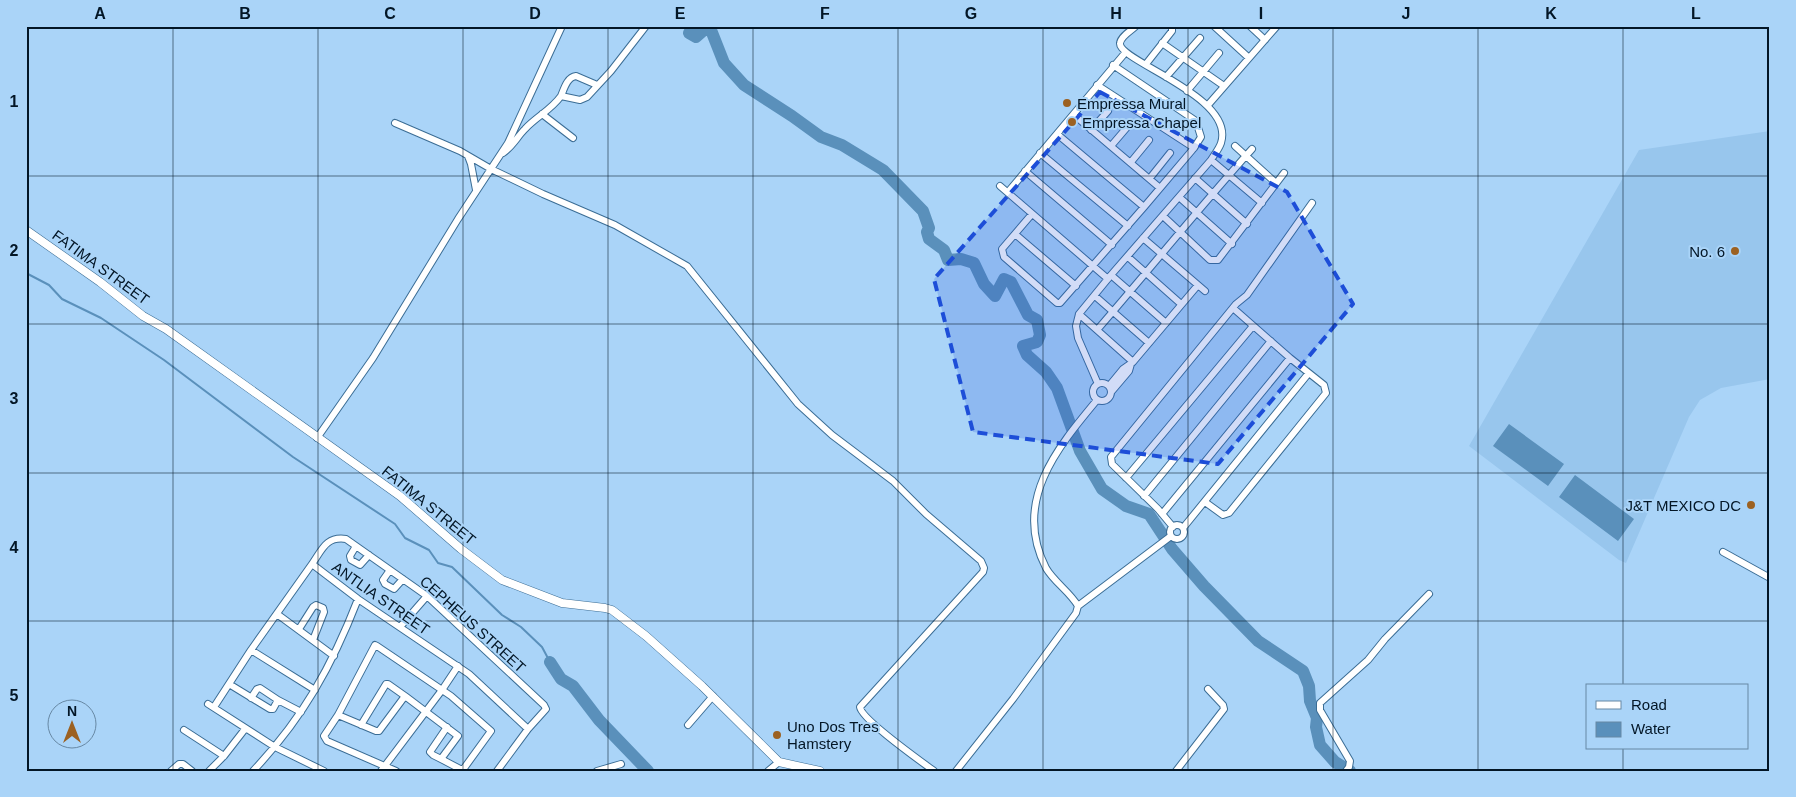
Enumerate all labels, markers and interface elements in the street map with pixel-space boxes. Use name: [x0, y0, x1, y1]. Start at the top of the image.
text: A: [94, 5, 106, 22]
text: B: [239, 5, 251, 22]
text: C: [384, 5, 396, 22]
text: D: [529, 5, 541, 22]
text: E: [675, 5, 686, 22]
text: F: [820, 5, 830, 22]
text: G: [965, 5, 977, 22]
text: H: [1110, 5, 1122, 22]
text: I: [1259, 5, 1263, 22]
text: J: [1402, 5, 1410, 22]
text: K: [1545, 5, 1557, 22]
text: L: [1691, 5, 1701, 22]
text: 1: [10, 93, 19, 110]
place label: Empressa Mural: [1077, 95, 1186, 112]
marker: Empressa Mural: [1061, 97, 1073, 109]
place label: Empressa Chapel: [1082, 114, 1201, 131]
marker: Empressa Chapel: [1066, 116, 1078, 128]
street label: FATIMA STREET: [49, 226, 153, 308]
text: 2: [10, 242, 19, 259]
place label: No. 6: [1689, 243, 1725, 260]
marker: No. 6: [1729, 245, 1741, 257]
text: 3: [10, 390, 19, 407]
street label: FATIMA STREET: [379, 462, 479, 548]
place label: J&T MEXICO DC: [1625, 497, 1741, 514]
marker: J&T MEXICO DC: [1745, 499, 1757, 511]
text: 4: [10, 539, 19, 556]
street label: ANTLIA STREET: [329, 558, 433, 638]
street label: CEPHEUS STREET: [417, 572, 529, 676]
legend: [1586, 684, 1748, 750]
text: 5: [10, 687, 19, 704]
text: Road: [1631, 696, 1667, 713]
north arrow: [48, 700, 98, 750]
text: N: [67, 703, 77, 719]
place label: Uno Dos Tres Hamstery: [787, 718, 879, 752]
text: Water: [1631, 720, 1670, 737]
marker: Uno Dos Tres Hamstery: [771, 729, 783, 741]

